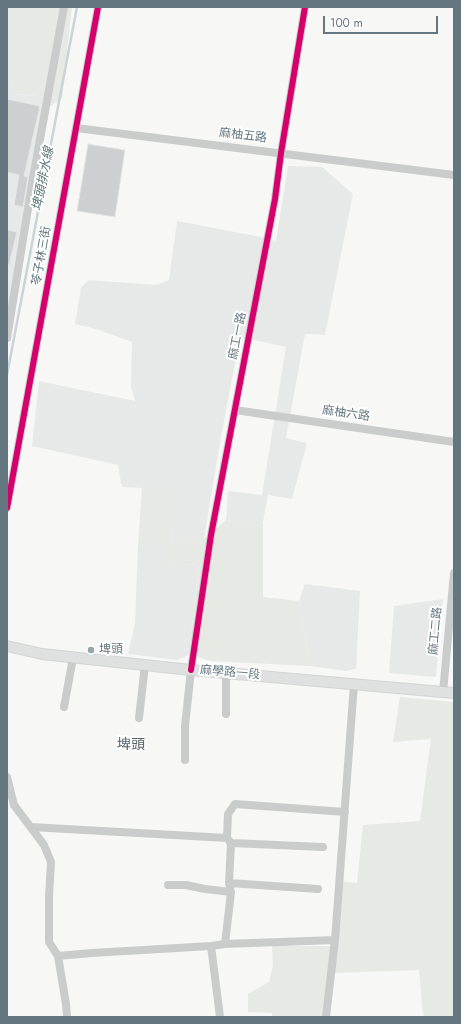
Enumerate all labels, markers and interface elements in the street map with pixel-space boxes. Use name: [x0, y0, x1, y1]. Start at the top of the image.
scale bar: [325, 8, 440, 34]
text: 100 m: [330, 14, 363, 32]
street label: 麻柚五路: [218, 126, 268, 146]
water label: 埤頭排水線: [30, 146, 58, 212]
street label: 苓子林三街: [30, 225, 54, 287]
street label: 麻工一路: [226, 311, 250, 361]
street label: 麻柚六路: [321, 404, 371, 424]
street label: 麻工二路: [427, 606, 445, 656]
place label: 埤頭: [99, 643, 123, 657]
marker: 埤頭: [86, 645, 96, 655]
street label: 麻學路一段: [199, 663, 261, 683]
district label: 埤頭: [117, 738, 145, 754]

